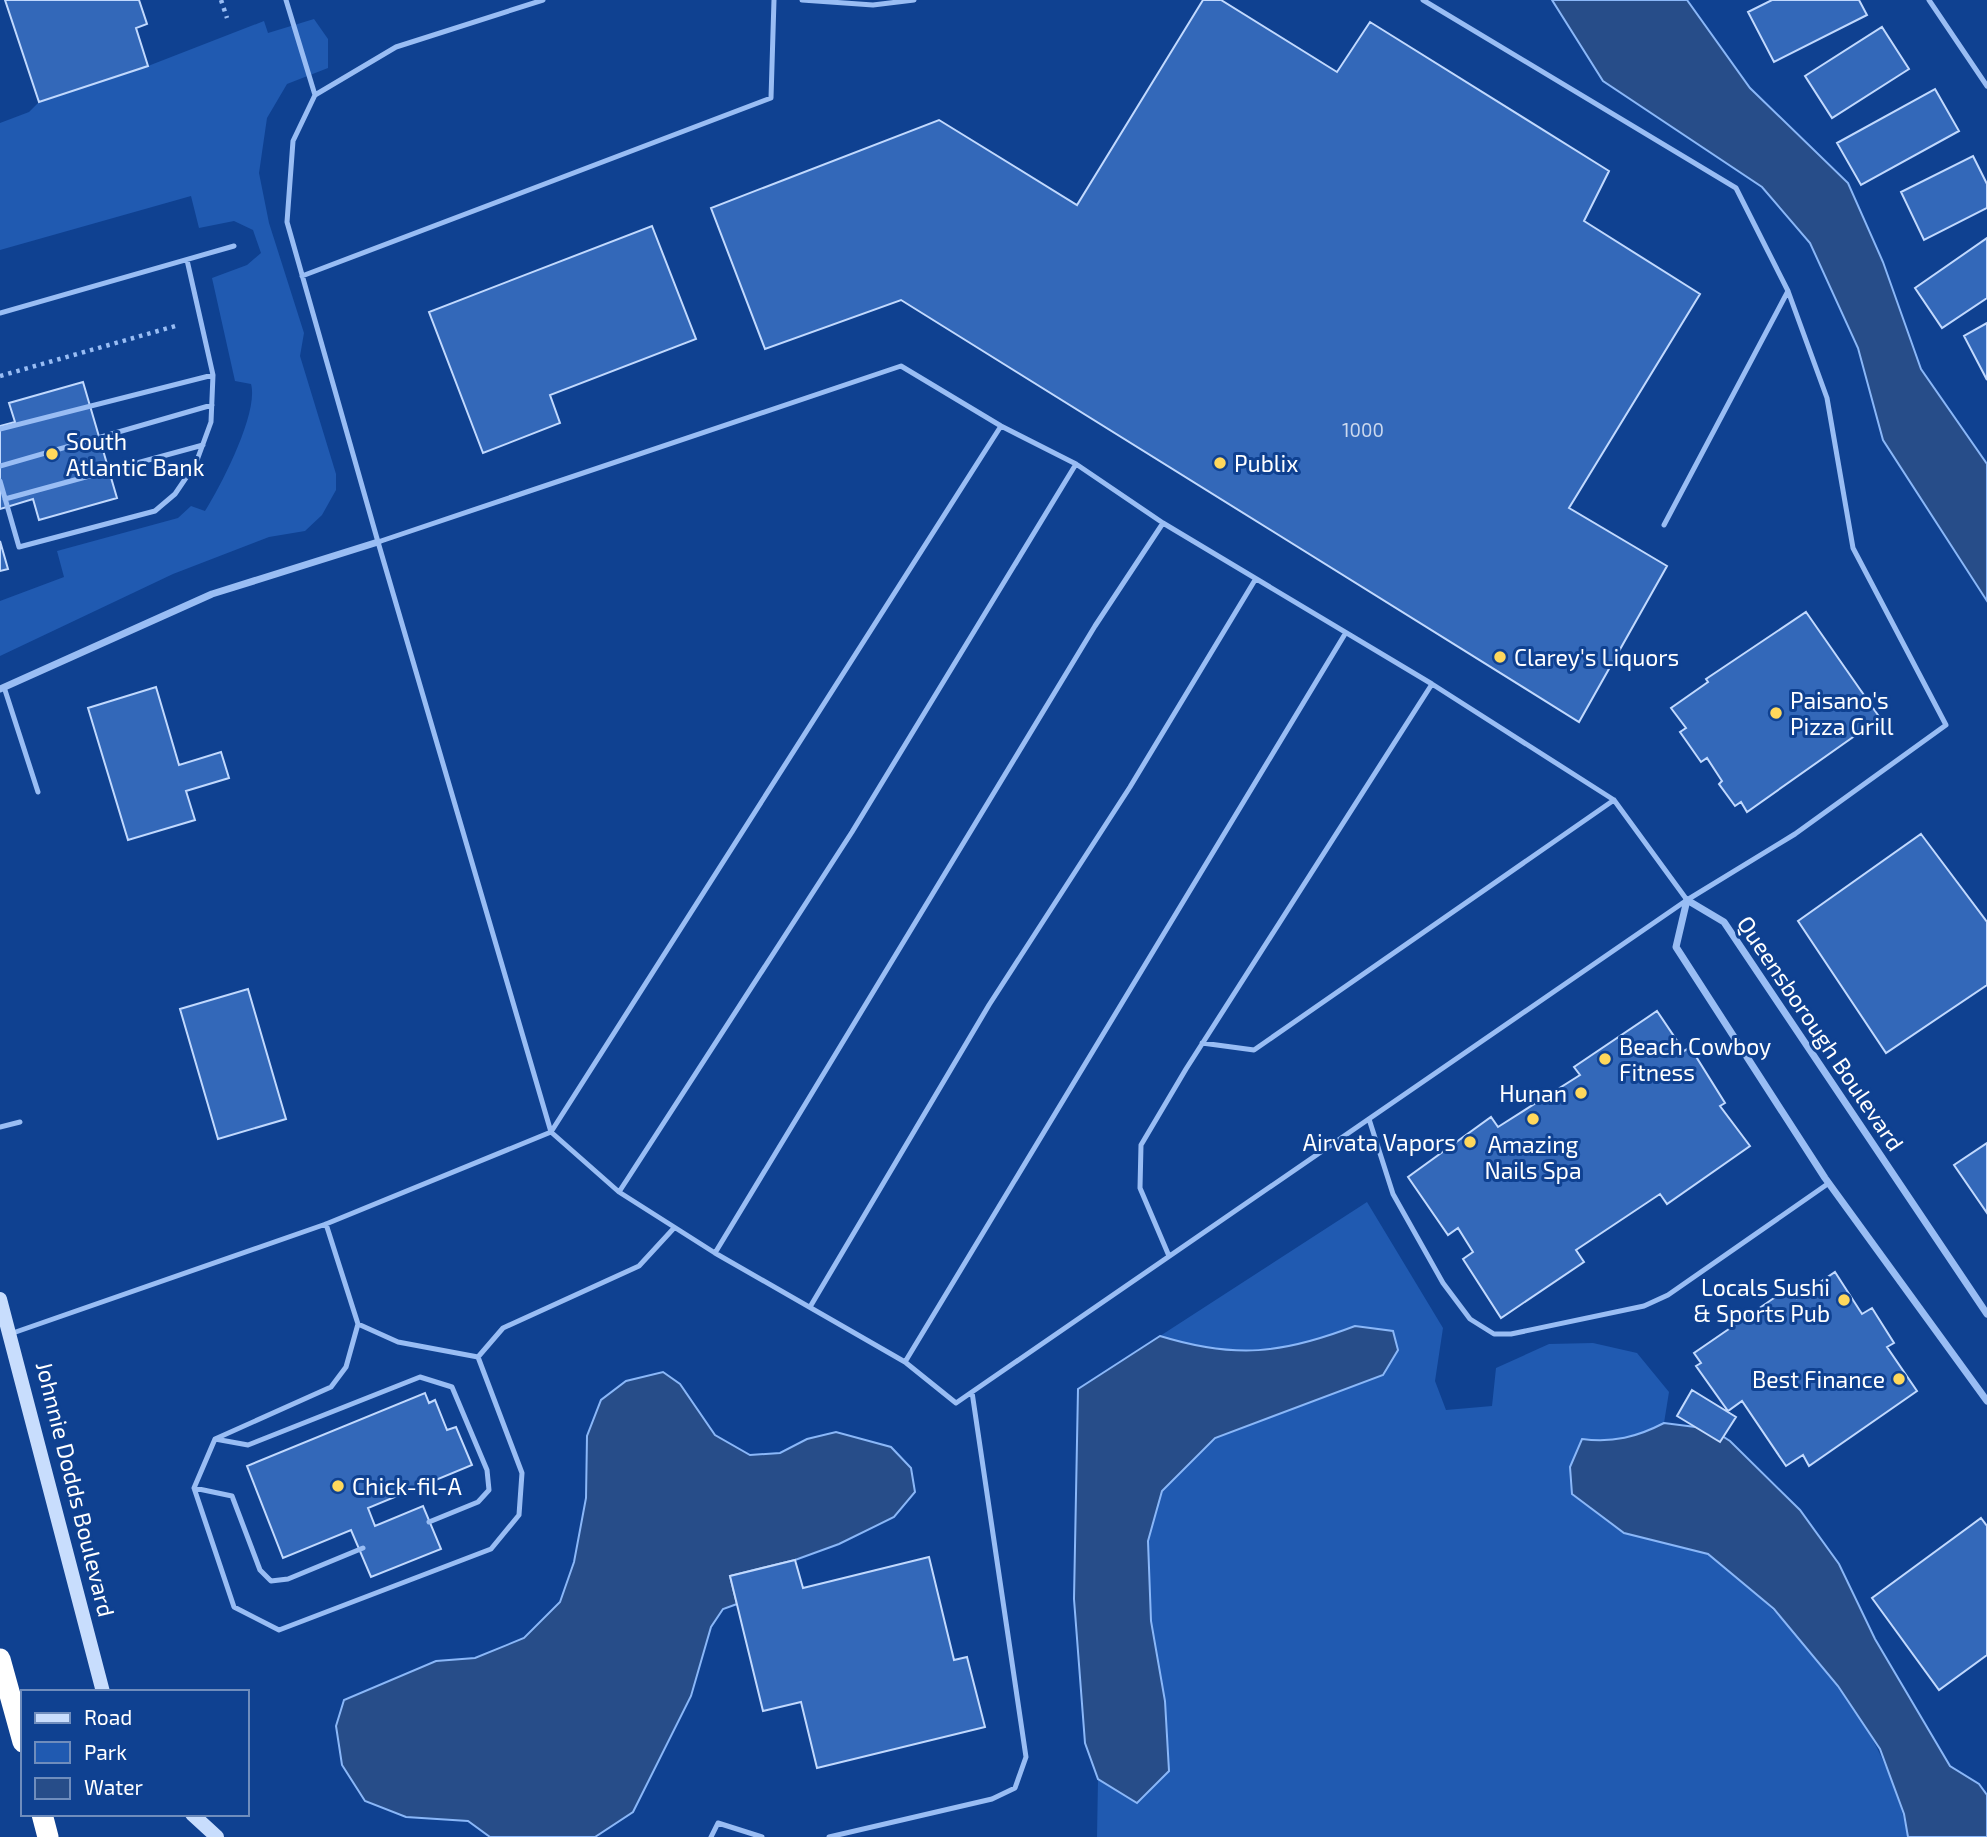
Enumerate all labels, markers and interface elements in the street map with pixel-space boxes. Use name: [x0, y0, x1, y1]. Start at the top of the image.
house number: 1000: [1342, 418, 1384, 441]
place label: South Atlantic Bank: [66, 427, 205, 481]
marker: South Atlantic Bank: [44, 446, 60, 462]
place label: Publix: [1234, 449, 1298, 477]
marker: Publix: [1212, 455, 1228, 471]
place label: Clarey's Liquors: [1514, 643, 1679, 671]
marker: Clarey's Liquors: [1492, 649, 1508, 665]
place label: Paisano's Pizza Grill: [1790, 686, 1894, 740]
marker: Paisano's Pizza Grill: [1768, 705, 1784, 721]
street label: Queensborough Boulevard: [1732, 910, 1910, 1156]
place label: Beach Cowboy Fitness: [1619, 1032, 1771, 1086]
marker: Beach Cowboy Fitness: [1597, 1051, 1613, 1067]
place label: Hunan: [1499, 1079, 1567, 1107]
marker: Hunan: [1573, 1085, 1589, 1101]
marker: Amazing Nails Spa: [1525, 1111, 1541, 1127]
place label: Airvata Vapors: [1303, 1128, 1456, 1156]
place label: Amazing Nails Spa: [1484, 1130, 1582, 1184]
marker: Airvata Vapors: [1462, 1134, 1478, 1150]
place label: Locals Sushi & Sports Pub: [1693, 1273, 1830, 1327]
marker: Locals Sushi & Sports Pub: [1836, 1292, 1852, 1308]
street label: Johnnie Dodds Boulevard: [31, 1358, 121, 1620]
place label: Best Finance: [1752, 1365, 1885, 1393]
marker: Best Finance: [1891, 1371, 1907, 1387]
place label: Chick-fil-A: [352, 1472, 462, 1500]
marker: Chick-fil-A: [330, 1478, 346, 1494]
legend: [21, 1690, 248, 1816]
text: Road: [84, 1704, 132, 1729]
text: Park: [84, 1739, 127, 1764]
text: Water: [84, 1774, 143, 1799]

